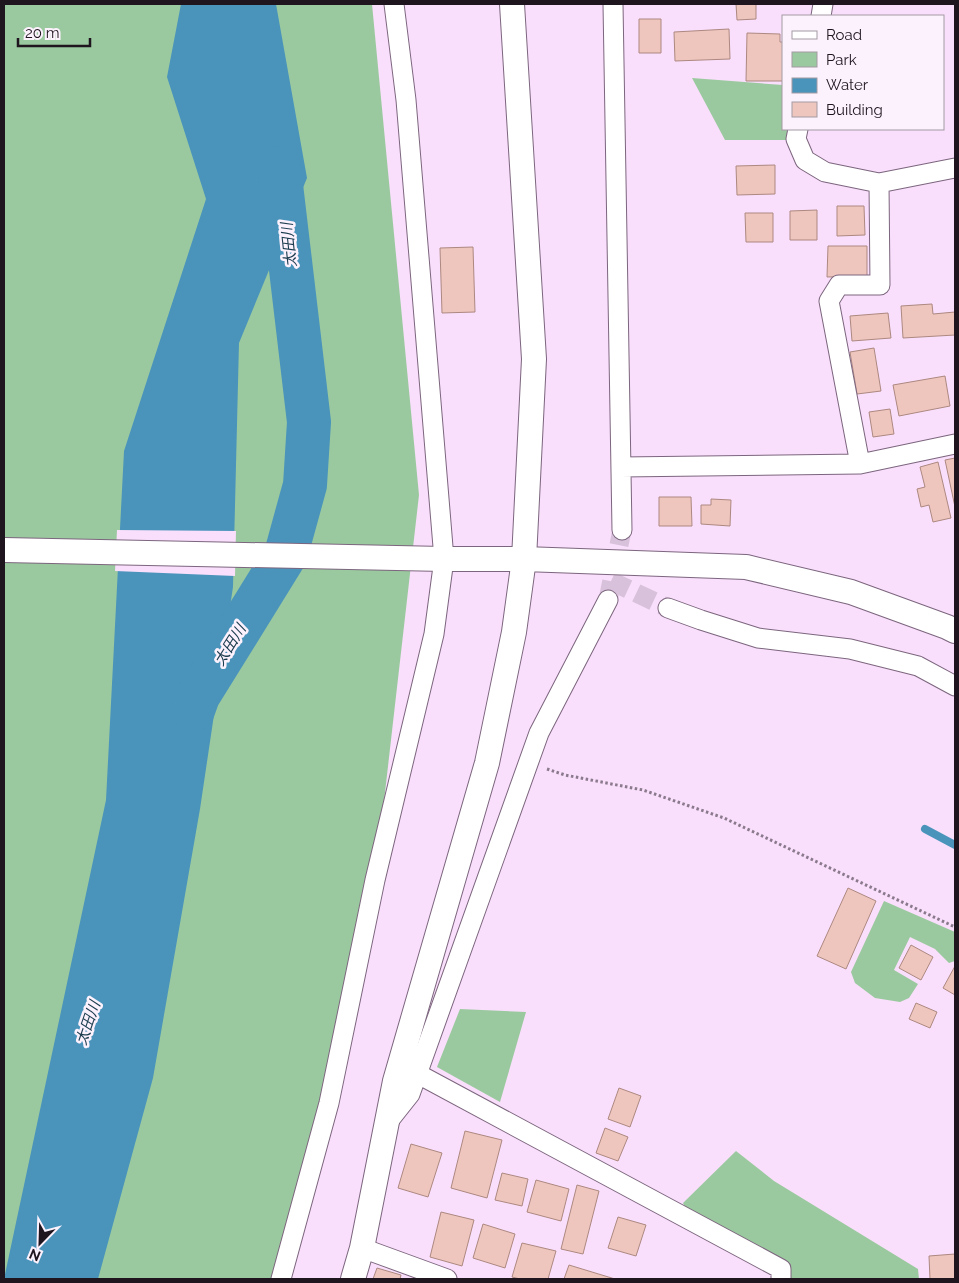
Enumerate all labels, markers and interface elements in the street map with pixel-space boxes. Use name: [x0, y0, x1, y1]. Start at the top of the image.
scale bar: [18, 15, 90, 47]
legend: [782, 15, 944, 130]
text: 20 m: [25, 24, 60, 42]
text: Road: [826, 26, 862, 44]
text: Park: [826, 51, 857, 69]
text: Water: [826, 76, 869, 94]
text: Building: [826, 101, 883, 119]
water label: 太田川: [277, 220, 300, 268]
water label: 太田川: [210, 619, 251, 669]
water label: 太田川: [72, 997, 104, 1047]
north arrow: [15, 1218, 65, 1268]
text: N: [27, 1246, 43, 1264]

